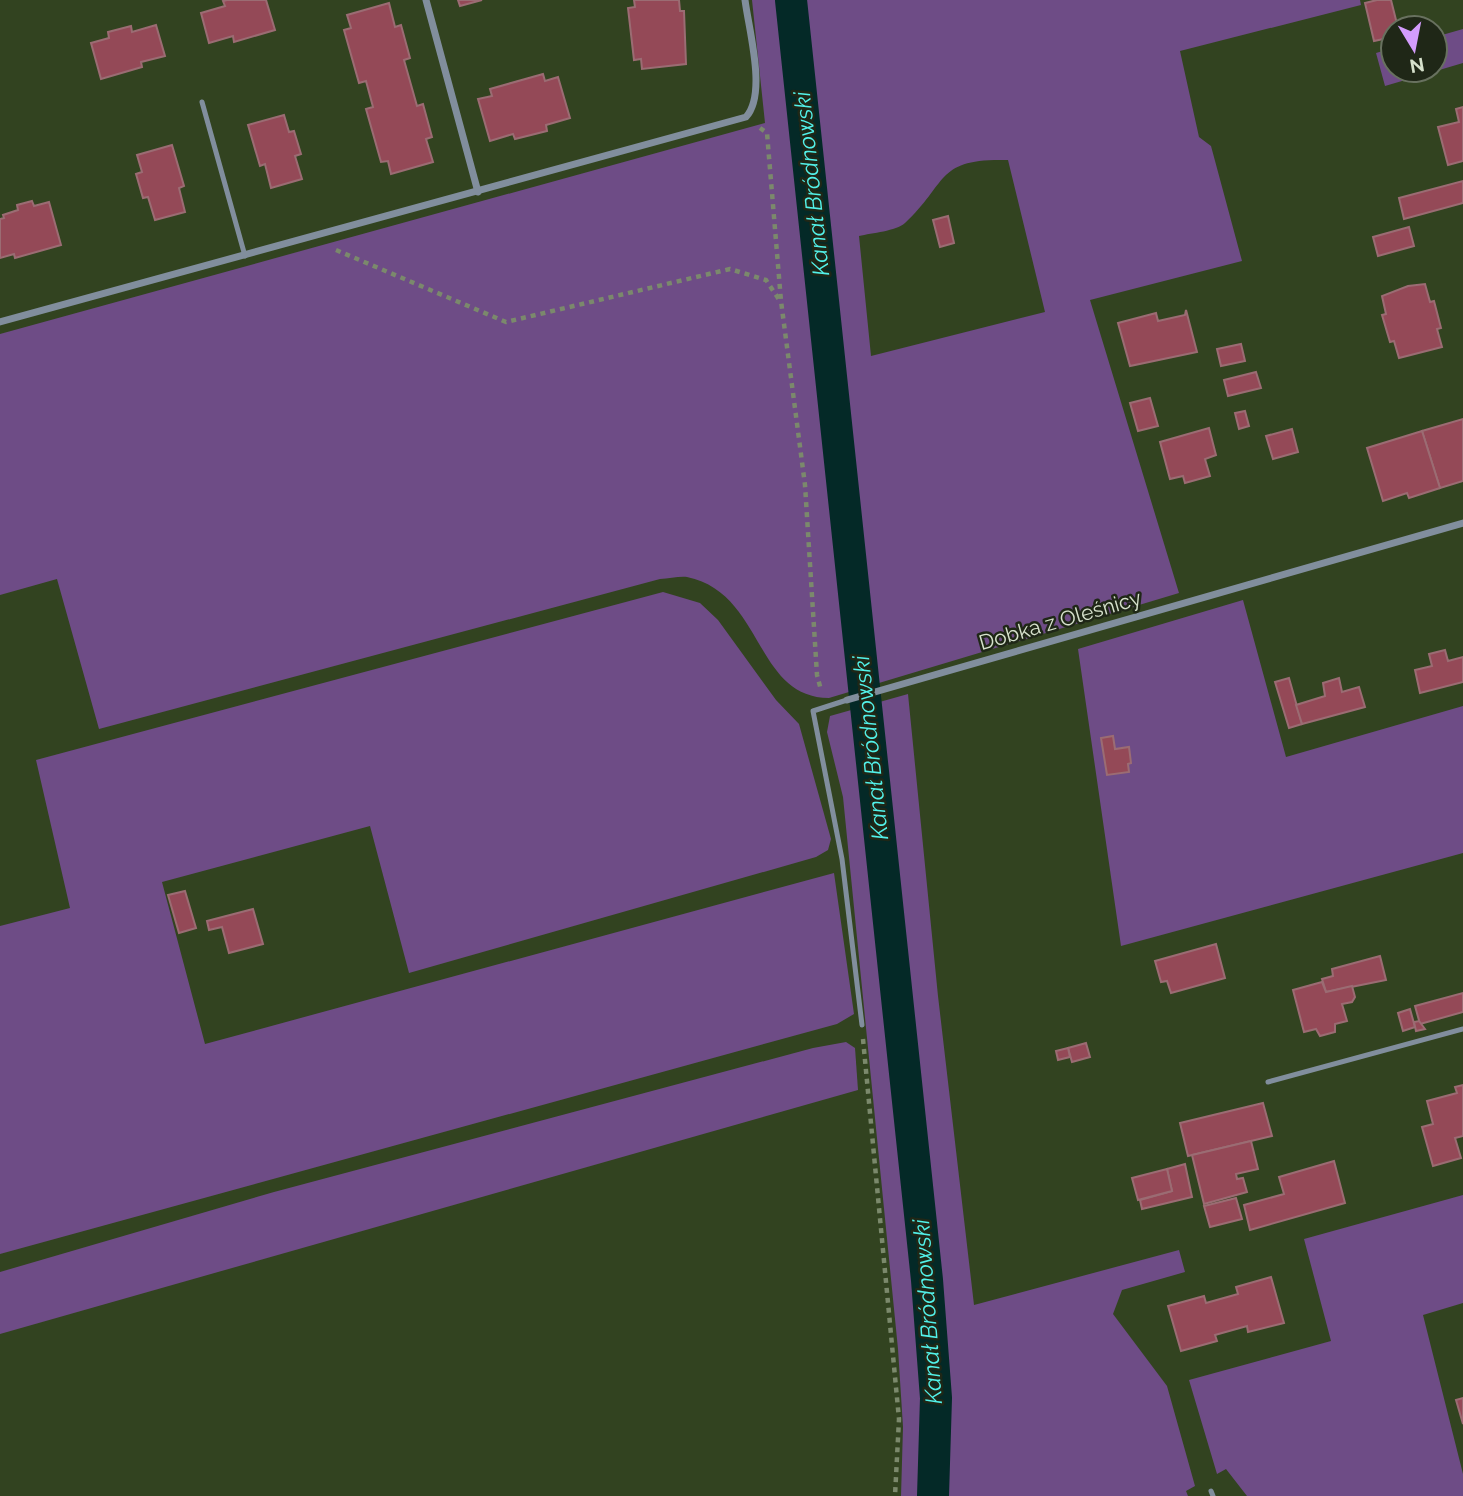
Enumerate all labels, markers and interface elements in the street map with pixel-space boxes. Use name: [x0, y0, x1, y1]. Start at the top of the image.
north arrow: [1379, 14, 1449, 84]
text: N: [1408, 54, 1426, 78]
water label: Kanał Bródnowski: [788, 89, 834, 278]
street label: Dobka z Oleśnicy: [976, 585, 1144, 655]
water label: Kanał Bródnowski: [847, 653, 893, 842]
water label: Kanał Bródnowski: [907, 1217, 947, 1405]

